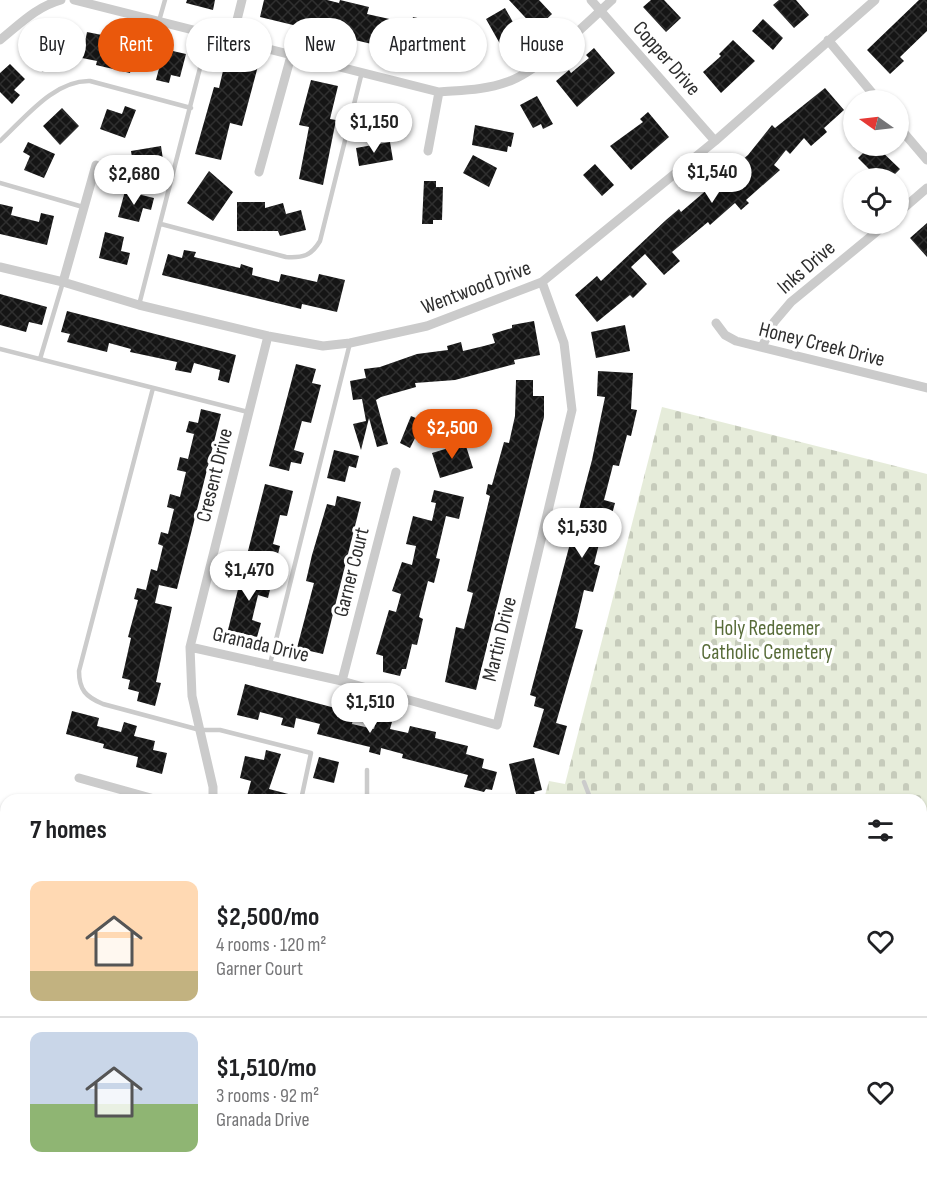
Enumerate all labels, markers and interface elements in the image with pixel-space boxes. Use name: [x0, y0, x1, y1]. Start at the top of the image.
street label: Copper Drive: [627, 16, 706, 101]
chip: Buy: [18, 18, 86, 72]
chip: Rent: [98, 18, 174, 72]
chip: Filters: [186, 18, 272, 72]
chip: New: [284, 18, 357, 72]
chip: Apartment: [369, 18, 487, 72]
chip: House: [499, 18, 585, 72]
north arrow: [843, 90, 909, 156]
map controls: [843, 90, 909, 234]
pin: $1,150: [325, 103, 423, 154]
text: $1,150: [349, 110, 399, 134]
pin: $1,540: [663, 153, 761, 204]
pin: $2,680: [85, 155, 183, 206]
text: $1,540: [687, 160, 737, 184]
text: $2,680: [108, 162, 160, 186]
button: locate: [843, 168, 909, 234]
street label: Inks Drive: [772, 235, 840, 299]
street label: Wentwood Drive: [418, 255, 534, 320]
street label: Honey Creek Drive: [756, 317, 887, 372]
pin: $2,500: [403, 409, 501, 460]
text: $2,500: [426, 416, 478, 440]
street label: Cresent Drive: [191, 426, 238, 525]
pin: $1,530: [533, 508, 631, 559]
text: $1,530: [557, 515, 607, 539]
street label: Garner Court: [328, 525, 375, 620]
pin: $1,470: [200, 551, 298, 602]
text: $1,470: [224, 558, 274, 582]
street label: Martin Drive: [477, 594, 522, 684]
park label: Holy Redeemer Catholic Cemetery: [701, 616, 833, 665]
street label: Granada Drive: [210, 621, 312, 668]
pin: $1,510: [321, 683, 419, 734]
text: $1,510: [345, 690, 395, 714]
icon: filters: [864, 814, 897, 847]
text: 7 homes: [30, 815, 107, 846]
text: $2,500/mo: [216, 902, 319, 933]
icon: home: [78, 905, 150, 977]
icon: heart: [864, 925, 897, 958]
text: 4 rooms · 120 m²: [216, 933, 327, 957]
text: Garner Court: [216, 957, 303, 981]
text: $1,510/mo: [216, 1053, 317, 1084]
icon: home: [78, 1056, 150, 1128]
icon: heart: [864, 1076, 897, 1109]
text: 3 rooms · 92 m²: [216, 1084, 319, 1108]
text: Granada Drive: [216, 1108, 310, 1132]

